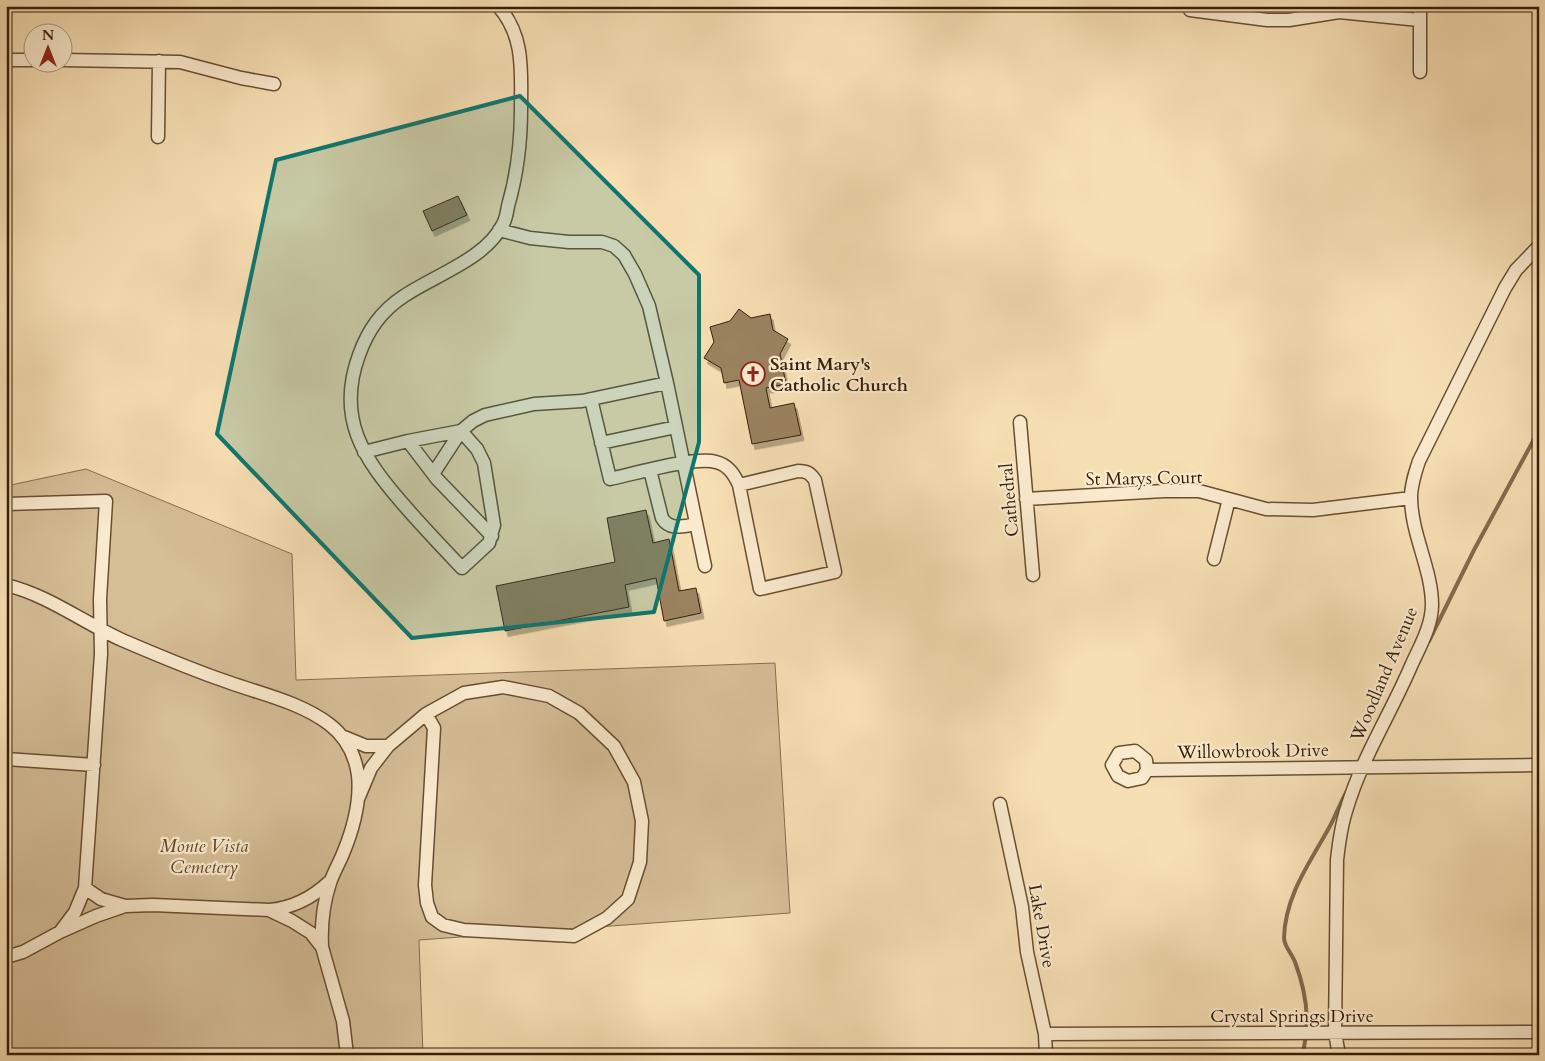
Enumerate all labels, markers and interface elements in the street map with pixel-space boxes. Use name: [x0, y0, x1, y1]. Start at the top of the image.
north arrow: [22, 22, 72, 72]
text: N: [42, 26, 54, 45]
place label: Saint Mary's Catholic Church: [770, 352, 908, 398]
church icon: Saint Mary's Catholic Church: [740, 361, 766, 387]
street label: Cathedral: [994, 462, 1025, 538]
street label: St Marys Court: [1085, 465, 1203, 492]
street label: Woodland Avenue: [1344, 603, 1424, 746]
street label: Willowbrook Drive: [1176, 738, 1329, 765]
park label: Monte Vista Cemetery: [160, 834, 248, 880]
street label: Lake Drive: [1022, 882, 1061, 970]
street label: Crystal Springs Drive: [1210, 1004, 1374, 1029]

